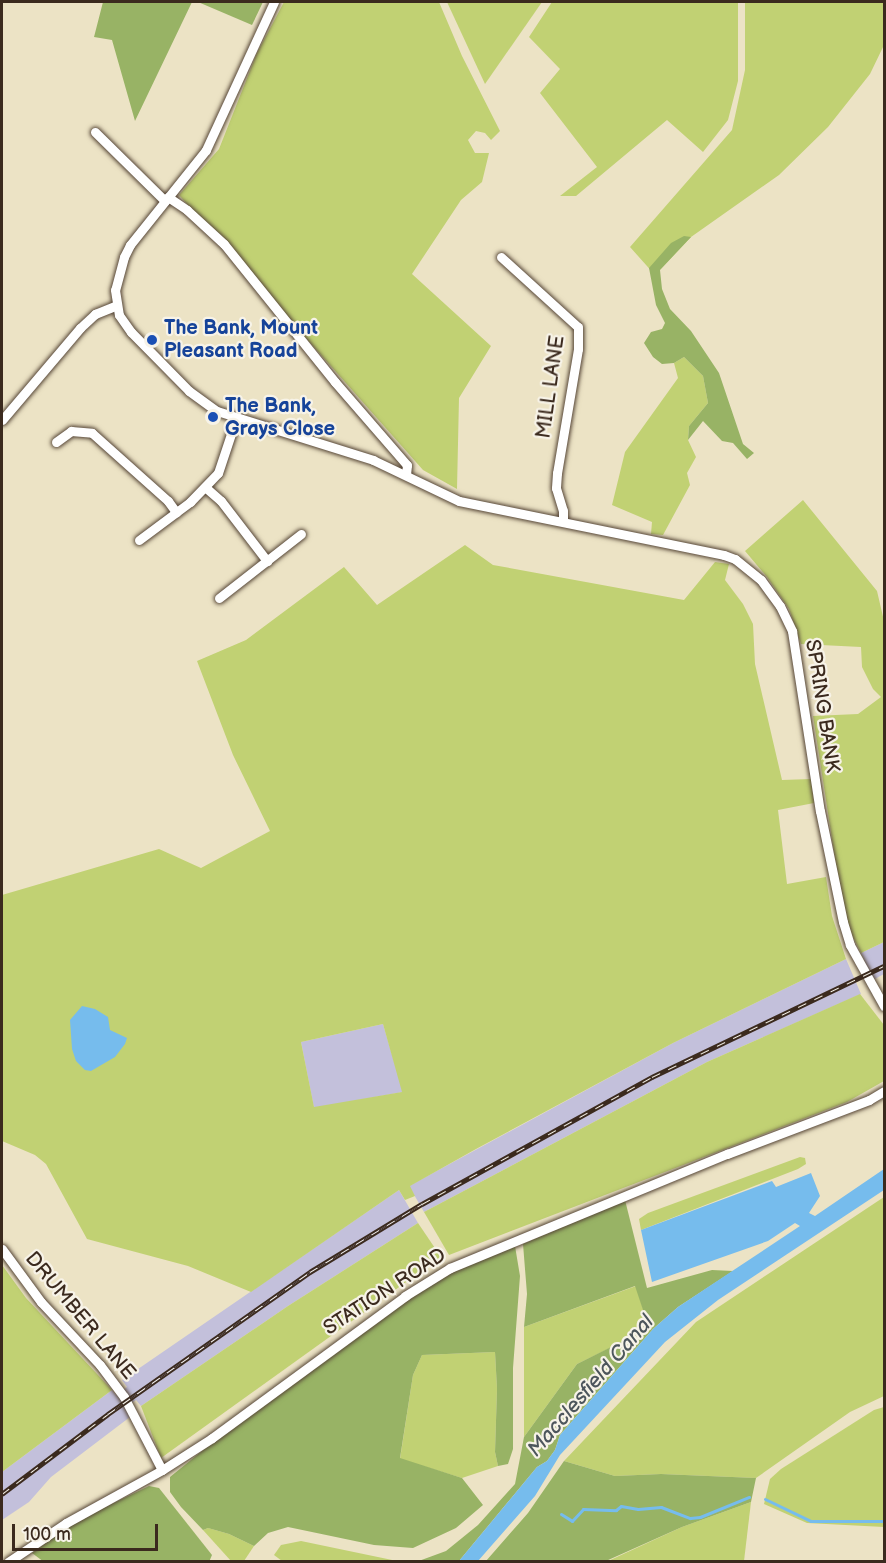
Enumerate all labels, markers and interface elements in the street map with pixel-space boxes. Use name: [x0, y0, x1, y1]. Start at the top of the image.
place label: The Bank, Mount Pleasant Road: [164, 316, 318, 363]
marker: The Bank, Mount Pleasant Road: [145, 333, 159, 347]
street label: MILL LANE: [532, 334, 570, 440]
place label: The Bank, Grays Close: [225, 394, 335, 441]
marker: The Bank, Grays Close: [206, 410, 220, 424]
street label: SPRING BANK: [800, 638, 844, 774]
street label: STATION ROAD: [319, 1243, 451, 1341]
street label: DRUMBER LANE: [20, 1247, 140, 1385]
water label: Macclesfield Canal: [522, 1310, 660, 1462]
scale bar: [15, 1512, 160, 1550]
text: 100 m: [23, 1524, 71, 1545]

